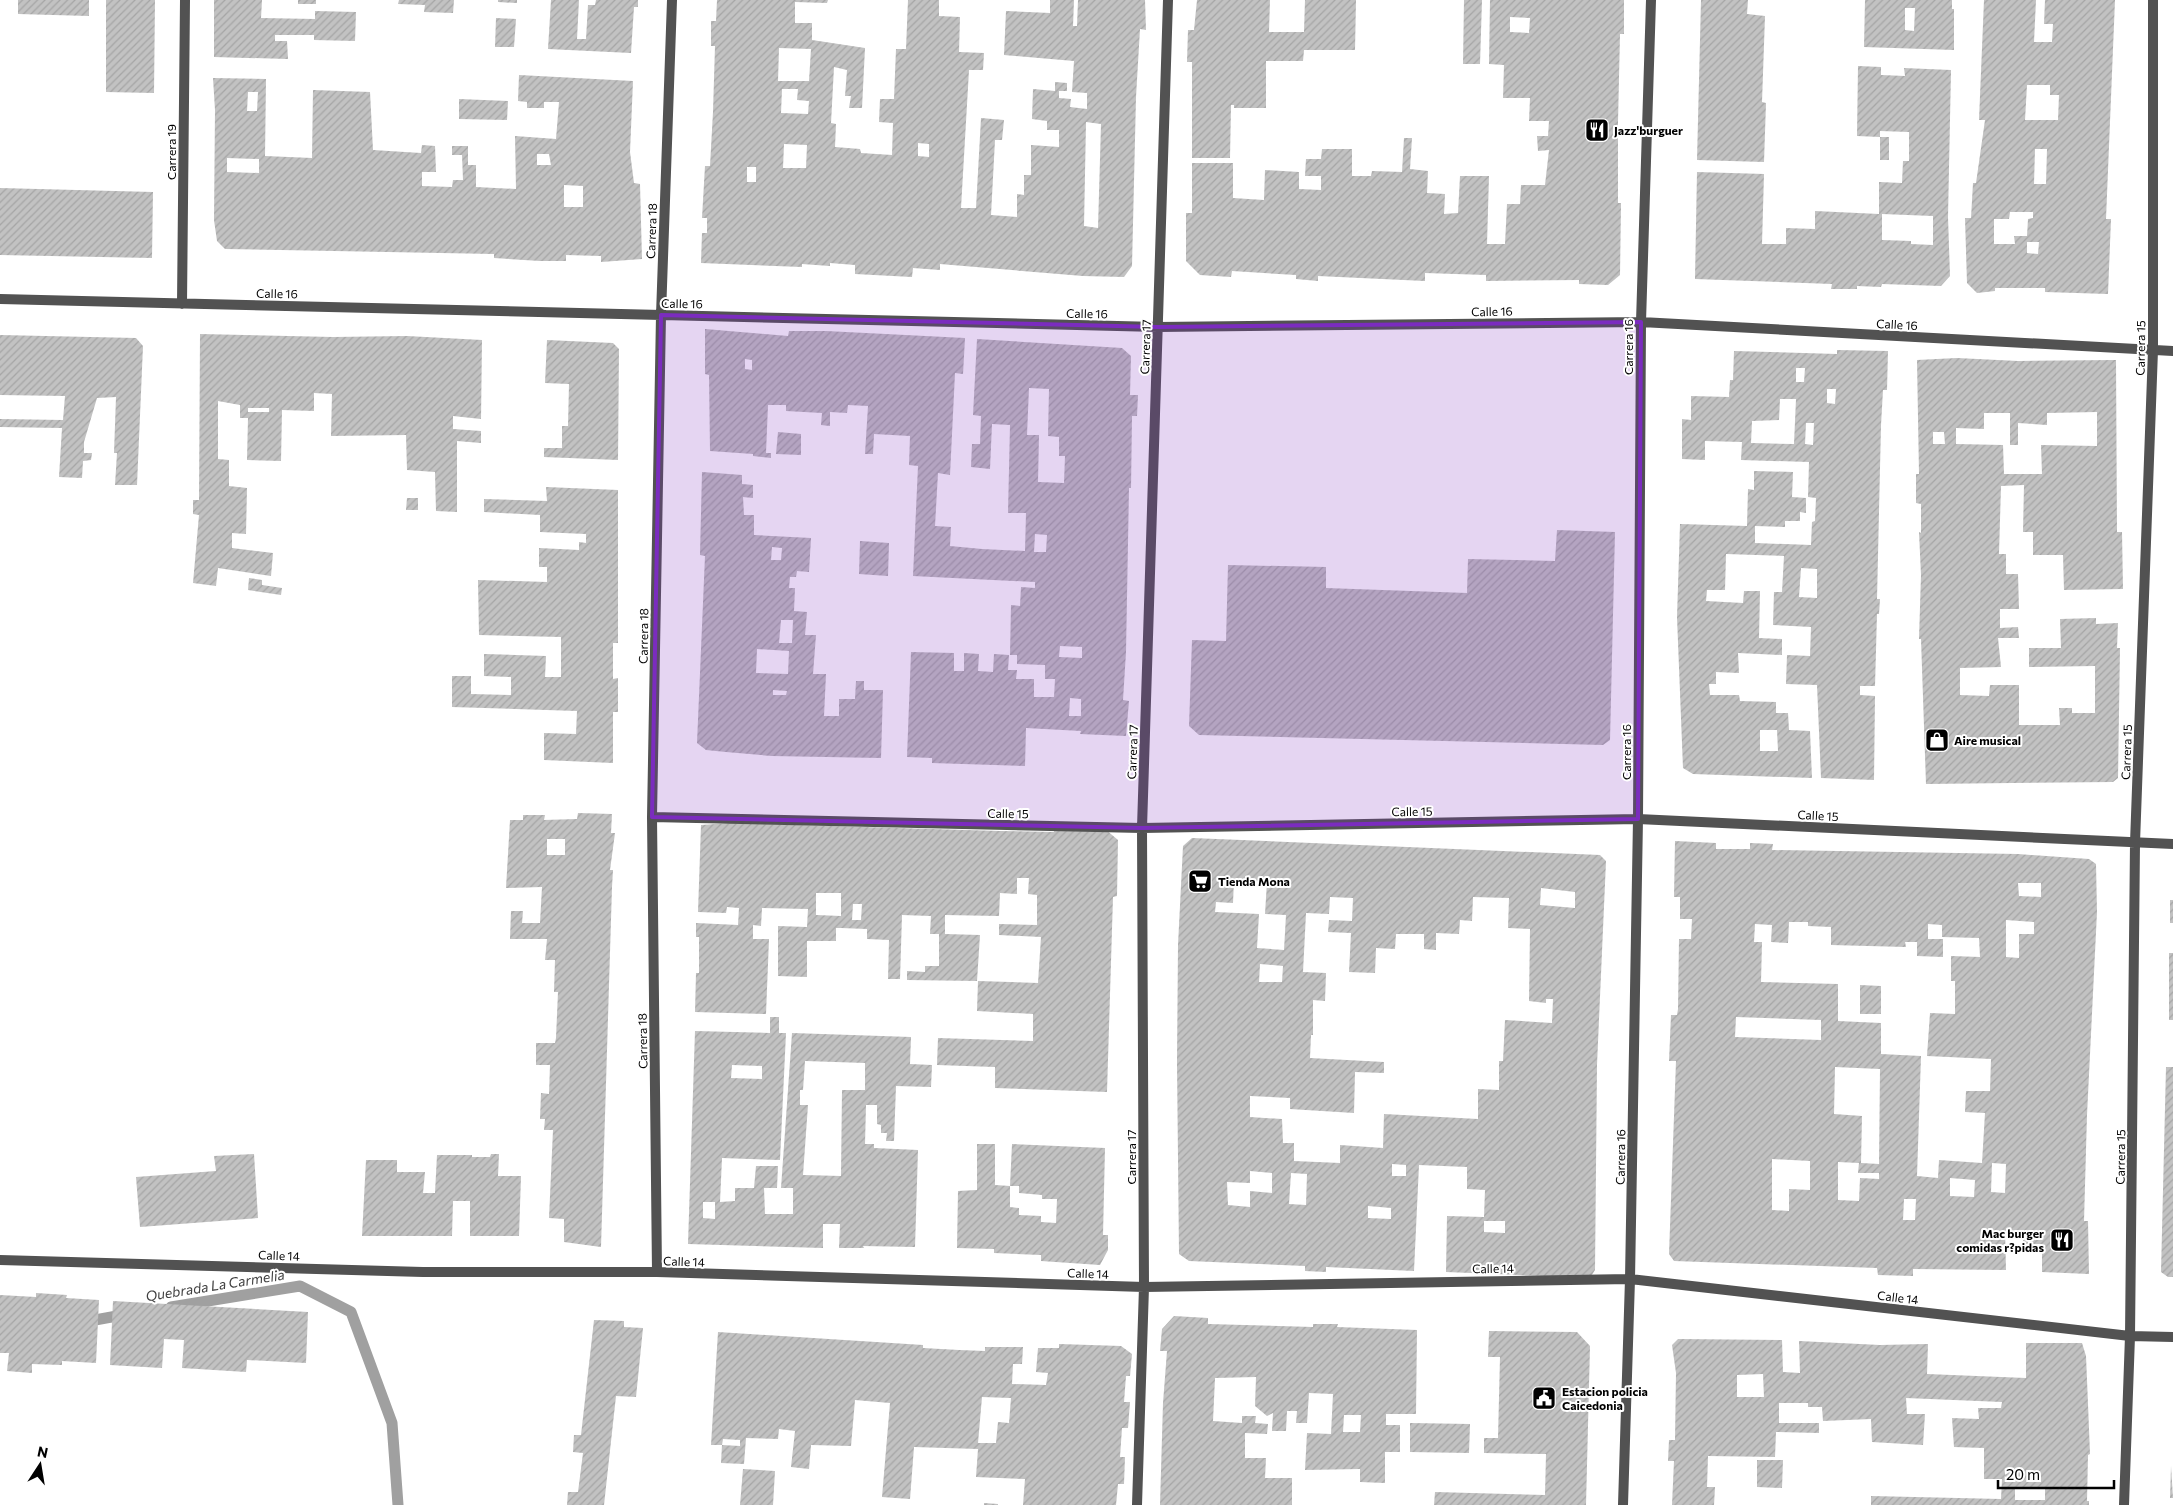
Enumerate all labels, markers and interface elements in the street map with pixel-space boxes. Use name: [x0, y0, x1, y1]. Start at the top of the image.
restaurant icon: Jazz'burguer: [1584, 117, 1610, 143]
place label: Jazz'burguer: [1614, 123, 1683, 138]
street label: Carrera 19: [164, 124, 178, 180]
street label: Carrera 18: [643, 203, 659, 259]
street label: Calle 16: [256, 286, 298, 300]
street label: Calle 16: [661, 296, 703, 310]
street label: Calle 16: [1471, 304, 1513, 318]
street label: Calle 16: [1066, 306, 1108, 320]
street label: Calle 16: [1876, 316, 1918, 332]
street label: Carrera 17: [1137, 319, 1153, 375]
street label: Carrera 16: [1621, 319, 1635, 375]
street label: Carrera 15: [2133, 320, 2147, 376]
street label: Carrera 18: [636, 608, 650, 664]
street label: Carrera 17: [1124, 724, 1140, 780]
street label: Carrera 16: [1619, 724, 1633, 780]
street label: Carrera 15: [2118, 724, 2134, 780]
shop icon: Aire musical: [1924, 727, 1950, 753]
place label: Aire musical: [1954, 733, 2021, 747]
street label: Calle 15: [1391, 804, 1433, 818]
street label: Calle 15: [987, 806, 1029, 820]
street label: Calle 15: [1797, 807, 1839, 823]
supermarket icon: Tienda Mona: [1187, 868, 1213, 894]
place label: Tienda Mona: [1218, 874, 1290, 888]
street label: Carrera 18: [635, 1013, 649, 1069]
street label: Carrera 16: [1613, 1129, 1627, 1185]
street label: Carrera 15: [2113, 1129, 2127, 1185]
street label: Carrera 17: [1124, 1130, 1138, 1184]
place label: Mac burger comidas r?pidas: [1956, 1226, 2044, 1254]
restaurant icon: Mac burger comidas r?pidas: [2049, 1227, 2075, 1253]
street label: Calle 14: [258, 1247, 300, 1263]
street label: Calle 14: [663, 1253, 705, 1269]
street label: Calle 14: [1472, 1261, 1514, 1275]
street label: Calle 14: [1067, 1265, 1109, 1281]
water label: Quebrada La Carmelia: [144, 1266, 286, 1304]
street label: Calle 14: [1877, 1288, 1919, 1306]
place label: Estacion policia Caicedonia: [1562, 1384, 1648, 1412]
public building icon: Estacion policia Caicedonia: [1531, 1385, 1557, 1411]
north arrow: [15, 1440, 65, 1490]
text: N: [36, 1442, 50, 1461]
scale bar: [1998, 1458, 2114, 1490]
text: 20 m: [2006, 1465, 2040, 1483]

